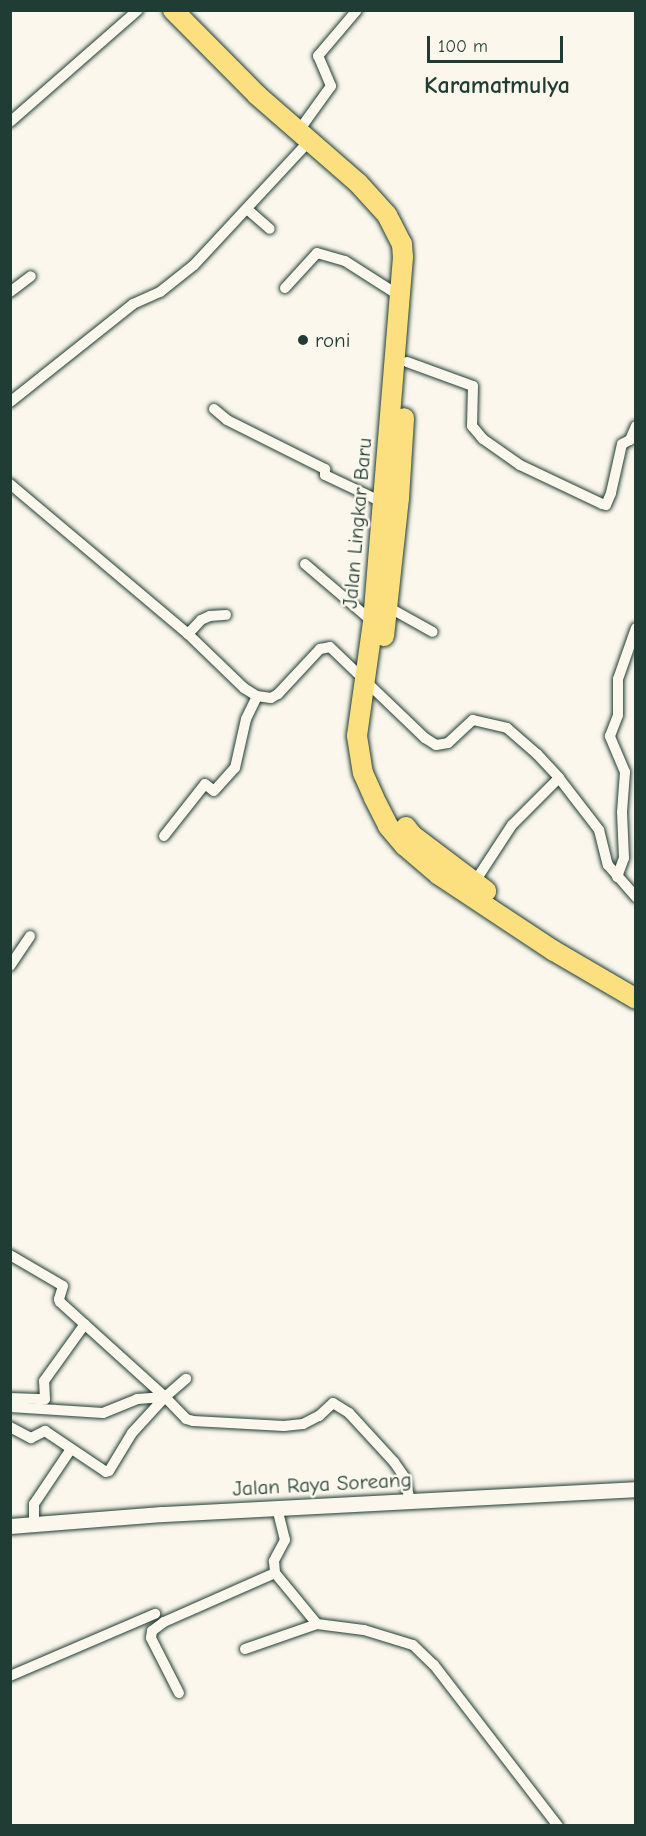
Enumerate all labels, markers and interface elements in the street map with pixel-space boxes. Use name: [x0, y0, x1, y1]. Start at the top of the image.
scale bar: [430, 24, 566, 62]
text: 100 m: [438, 36, 488, 57]
district label: Karamatmulya: [424, 72, 570, 100]
place label: roni: [315, 327, 350, 353]
marker: roni: [296, 333, 310, 347]
street label: Jalan Lingkar Baru: [337, 437, 377, 609]
street label: Jalan Raya Soreang: [232, 1467, 412, 1501]

